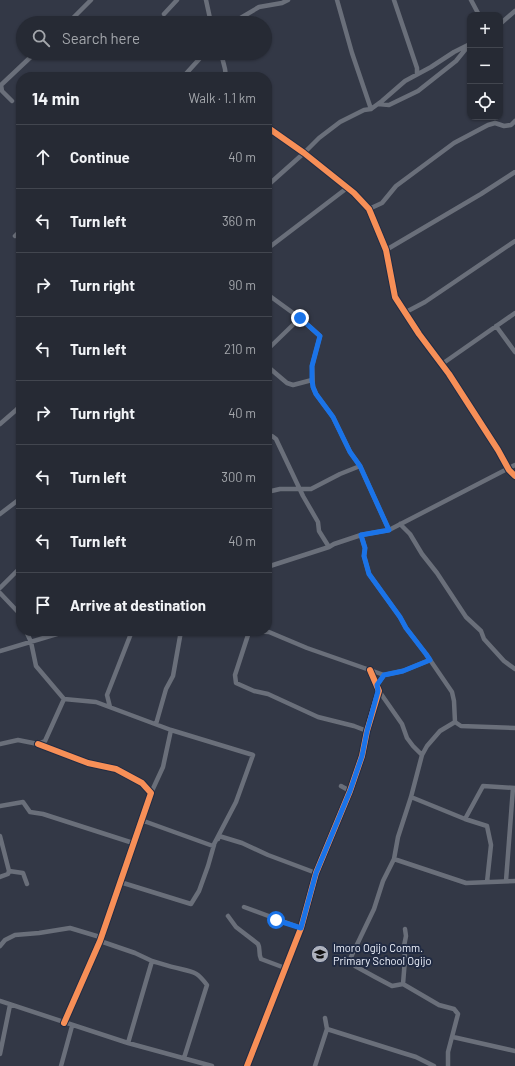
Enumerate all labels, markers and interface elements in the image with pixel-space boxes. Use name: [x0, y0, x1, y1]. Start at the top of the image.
map controls: [467, 12, 503, 120]
button: +: [467, 12, 503, 48]
search box: [16, 16, 272, 60]
icon: search: [30, 27, 52, 49]
text: Search here: [62, 29, 140, 47]
button: −: [467, 48, 503, 84]
button: locate: [467, 84, 503, 120]
text: 14 min: [32, 88, 80, 108]
text: Walk · 1.1 km: [189, 90, 256, 106]
icon: ahead: [32, 146, 54, 168]
text: Continue: [70, 148, 130, 166]
text: 40 m: [228, 149, 256, 165]
icon: left: [32, 210, 54, 232]
text: Turn left: [70, 212, 126, 230]
text: 360 m: [222, 213, 256, 229]
icon: right: [32, 274, 54, 296]
text: Turn right: [70, 276, 135, 294]
text: 90 m: [229, 277, 256, 293]
route end: [291, 309, 309, 327]
icon: left: [32, 338, 54, 360]
text: Turn left: [70, 340, 126, 358]
text: 210 m: [224, 341, 256, 357]
icon: right: [32, 402, 54, 424]
text: Turn right: [70, 404, 135, 422]
text: 40 m: [228, 405, 256, 421]
icon: left: [32, 466, 54, 488]
text: Turn left: [70, 468, 126, 486]
text: 300 m: [221, 469, 256, 485]
icon: left: [32, 530, 54, 552]
text: Turn left: [70, 532, 126, 550]
text: 40 m: [228, 533, 256, 549]
icon: arrive: [32, 594, 54, 616]
text: Arrive at destination: [70, 596, 206, 614]
route start: [267, 911, 285, 929]
place label: Imoro Ogijo Comm. Primary School Ogijo: [333, 941, 431, 967]
school or university icon: Imoro Ogijo Comm. Primary School Ogijo: [310, 944, 330, 964]

